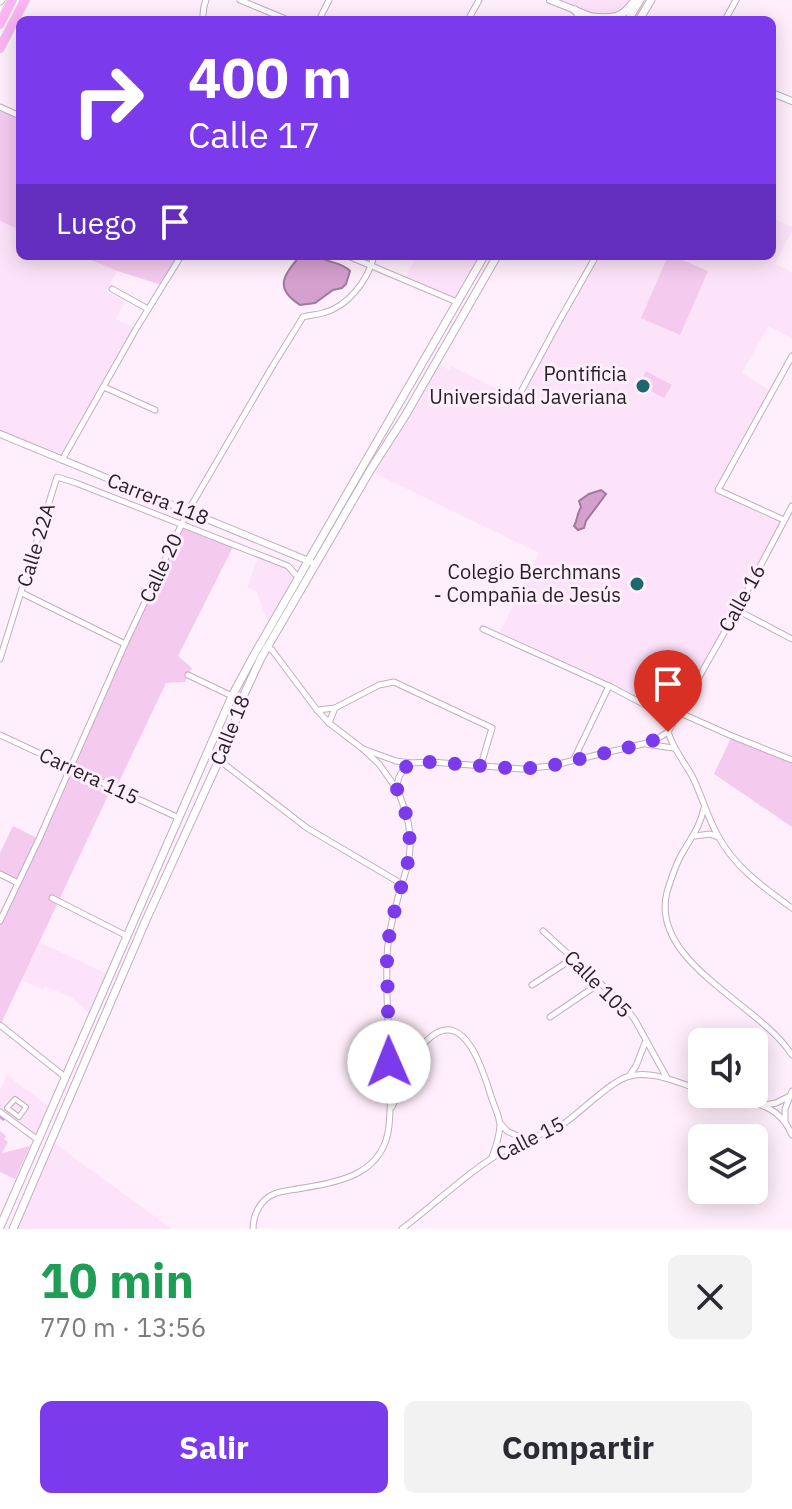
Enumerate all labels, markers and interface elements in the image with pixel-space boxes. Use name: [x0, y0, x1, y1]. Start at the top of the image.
text: 400 m: [188, 41, 352, 113]
icon: right: [56, 48, 160, 152]
text: Calle 17: [188, 111, 320, 158]
icon: arrive: [153, 200, 197, 244]
text: Luego: [56, 203, 137, 242]
place label: Pontificia Universidad Javeriana: [429, 360, 627, 410]
marker: Pontificia Universidad Javeriana: [634, 377, 652, 395]
street label: Carrera 118: [103, 466, 213, 531]
street label: Calle 22A: [10, 499, 61, 590]
street label: Calle 20: [133, 529, 188, 607]
place label: Colegio Berchmans - Compañia de Jesús: [434, 558, 621, 608]
street label: Calle 16: [712, 559, 771, 636]
marker: Colegio Berchmans - Compañia de Jesús: [628, 575, 646, 593]
pin: [634, 650, 702, 732]
icon: arrive: [646, 662, 690, 706]
street label: Calle 18: [203, 691, 256, 769]
street label: Carrera 115: [35, 741, 144, 810]
street label: Calle 105: [559, 944, 638, 1023]
position arrow: [347, 1020, 431, 1104]
map controls: [688, 1028, 768, 1204]
button: sound: [688, 1028, 768, 1108]
street label: Calle 15: [491, 1110, 569, 1167]
button: layers: [688, 1124, 768, 1204]
text: 10 min: [40, 1249, 194, 1311]
button: close: [668, 1255, 752, 1339]
text: 770 m · 13:56: [40, 1310, 206, 1344]
button: Salir: [40, 1401, 388, 1493]
button: Compartir: [404, 1401, 752, 1493]

